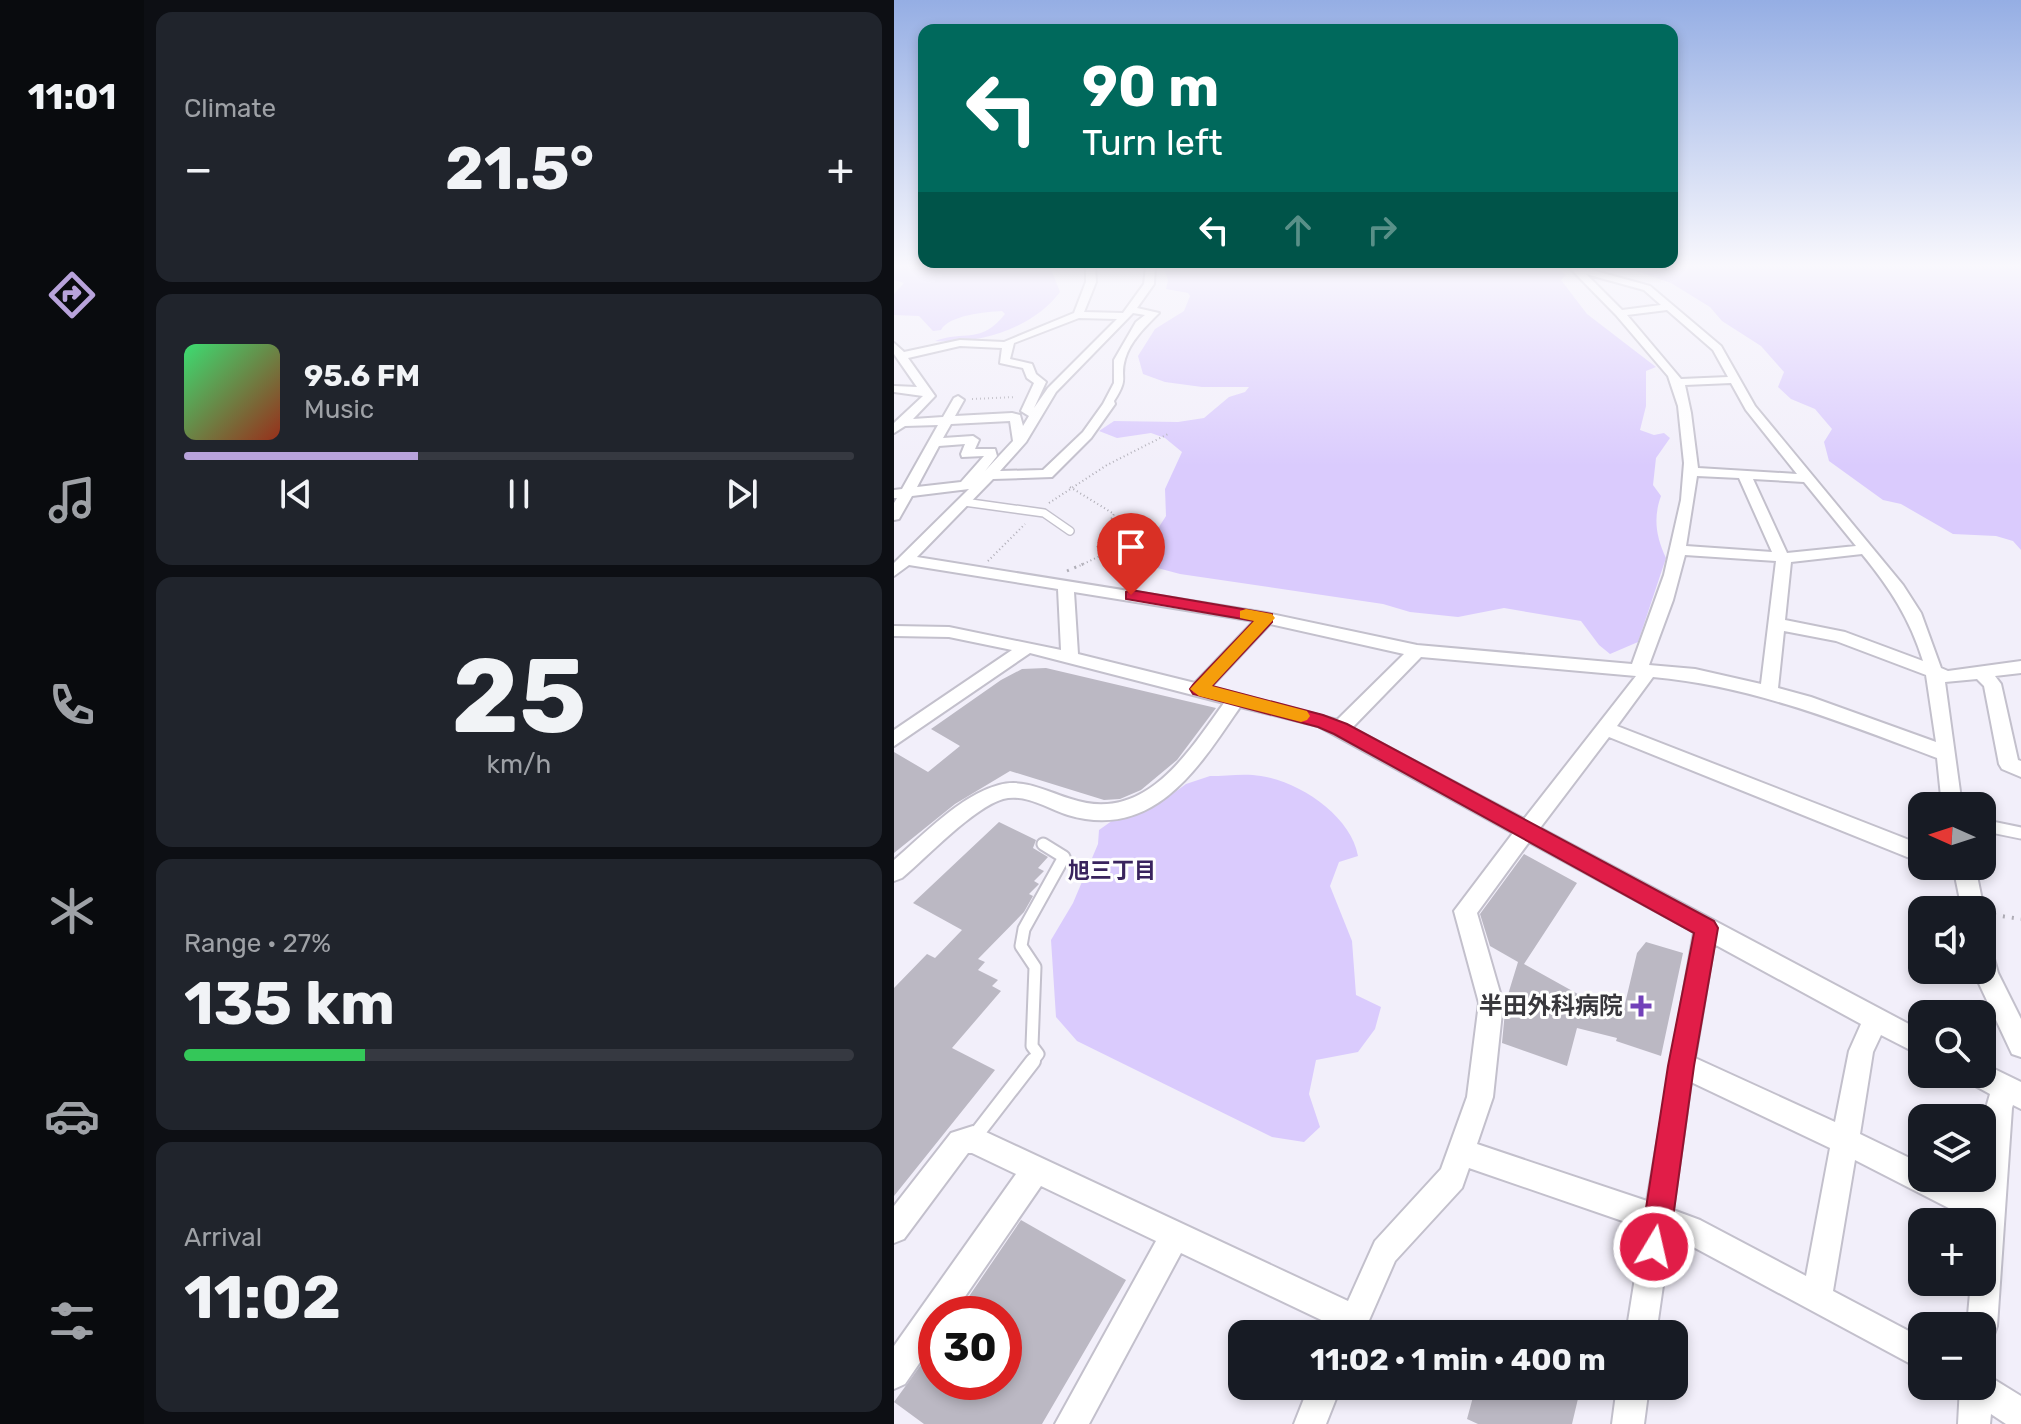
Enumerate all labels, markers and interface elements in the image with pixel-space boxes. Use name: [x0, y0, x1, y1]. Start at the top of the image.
text: 90 m: [1082, 54, 1219, 120]
icon: left: [950, 56, 1054, 160]
text: 11:01: [28, 75, 116, 118]
text: Climate: [184, 93, 276, 124]
text: Turn left: [1082, 121, 1223, 164]
text: 21.5°: [445, 133, 594, 204]
text: −: [184, 143, 213, 195]
text: +: [827, 143, 854, 195]
icon: left: [1192, 208, 1236, 252]
icon: ahead: [1276, 208, 1320, 252]
icon: right: [1360, 208, 1404, 252]
icon: directions: [44, 267, 100, 323]
text: 95.6 FM: [304, 358, 420, 394]
text: Music: [304, 394, 374, 425]
icon: music: [44, 472, 100, 528]
icon: previous: [274, 472, 318, 516]
icon: pause: [497, 472, 541, 516]
icon: next: [720, 472, 764, 516]
pin: [1097, 513, 1165, 595]
icon: arrive: [1109, 525, 1153, 569]
text: 25: [452, 635, 586, 758]
icon: phone: [44, 677, 100, 733]
text: km/h: [487, 749, 551, 780]
north arrow: [1908, 792, 1996, 880]
map controls: [1908, 792, 1996, 1400]
district label: 旭三丁目: [1068, 857, 1156, 884]
icon: climate: [44, 883, 100, 939]
button: sound: [1908, 896, 1996, 984]
text: Range · 27%: [184, 928, 331, 959]
text: 135 km: [184, 968, 395, 1039]
place label: 半田外科病院: [1479, 992, 1623, 1020]
marker: 半田外科病院: [1630, 995, 1652, 1017]
button: search: [1908, 1000, 1996, 1088]
icon: car: [44, 1088, 100, 1144]
button: layers: [1908, 1104, 1996, 1192]
position arrow: [1612, 1205, 1696, 1289]
button: +: [1908, 1208, 1996, 1296]
text: Arrival: [184, 1222, 262, 1253]
text: 11:02: [184, 1262, 341, 1333]
icon: filters: [44, 1293, 100, 1349]
speed limit sign: 30: [918, 1296, 1022, 1400]
button: −: [1908, 1312, 1996, 1400]
text: 11:02 · 1 min · 400 m: [1310, 1342, 1606, 1378]

